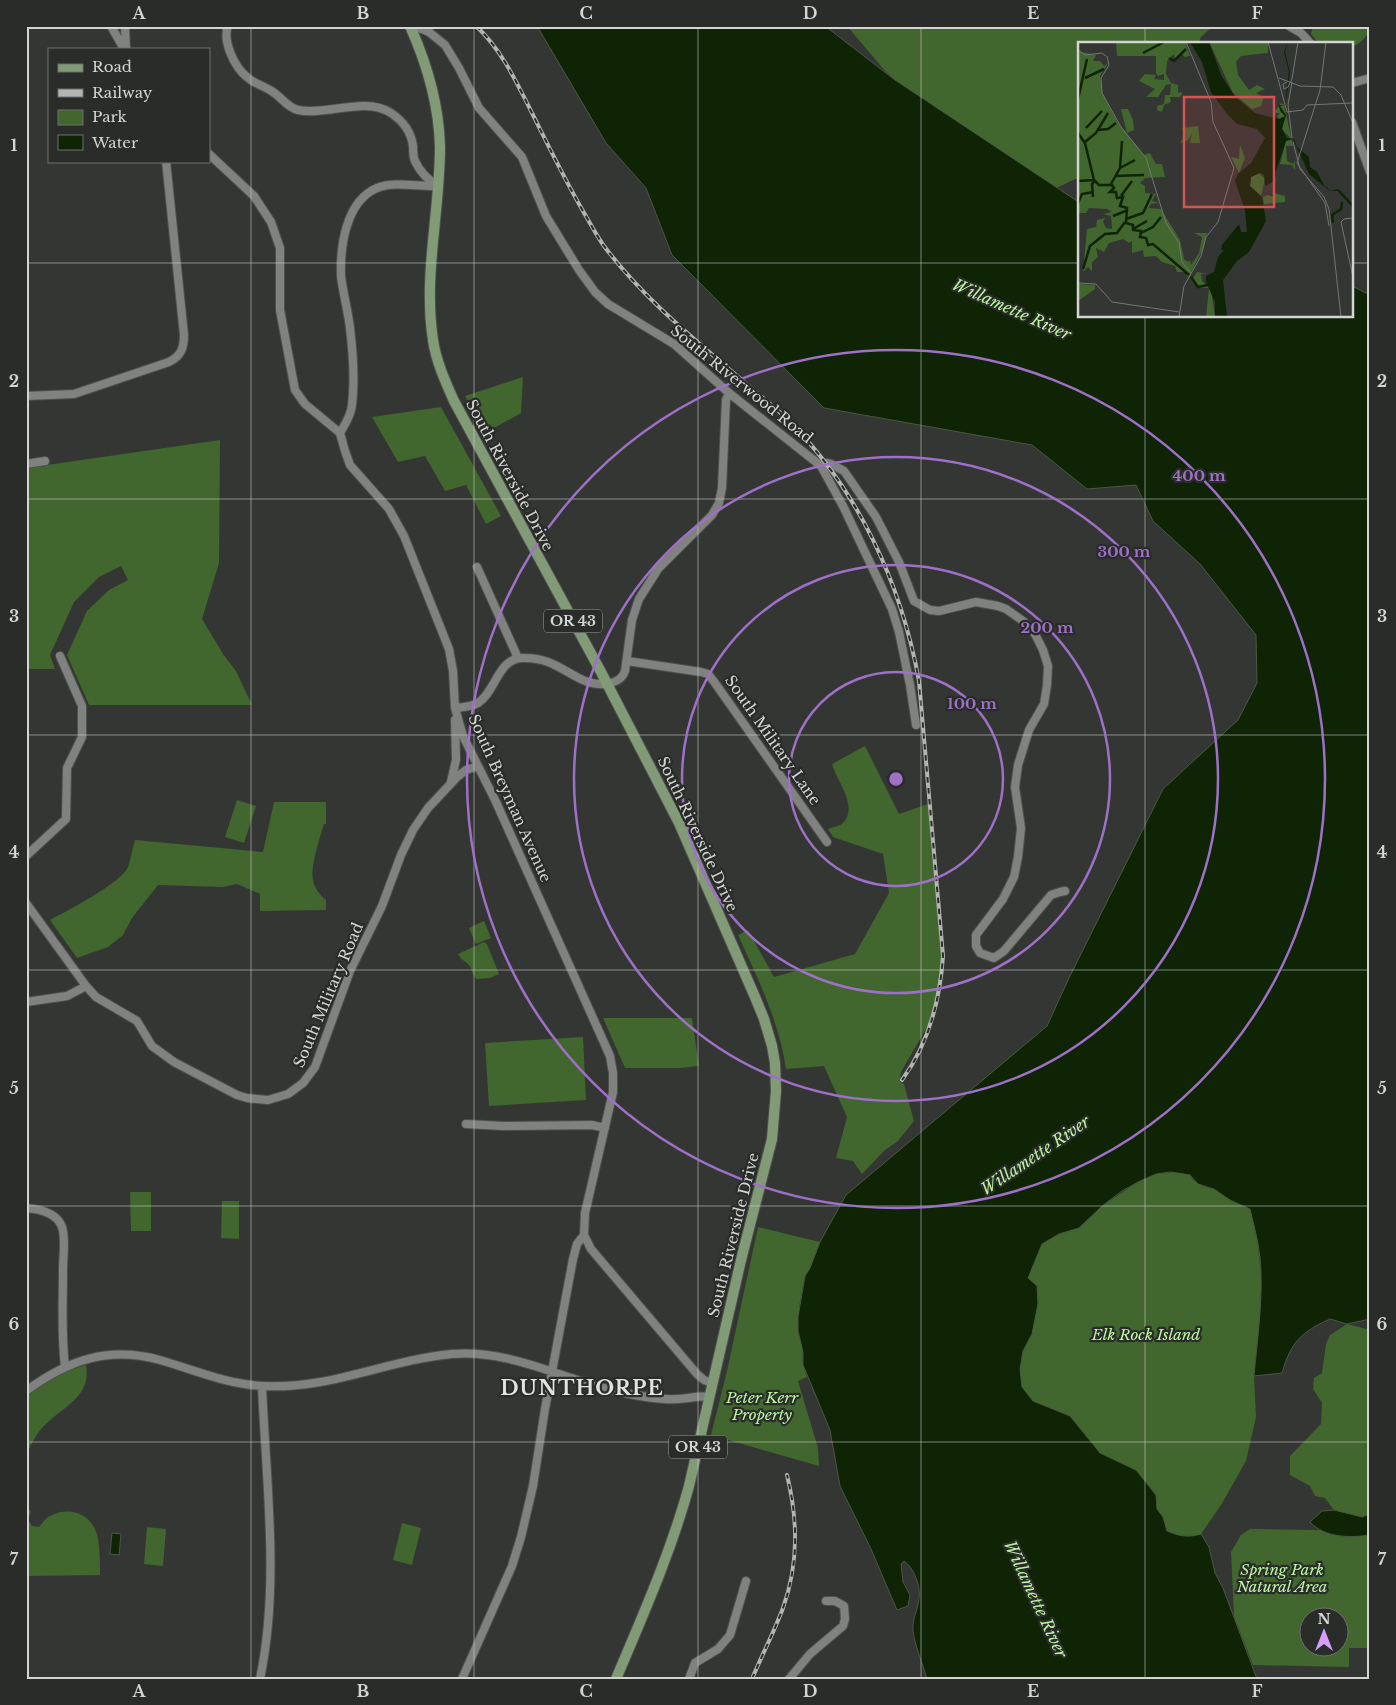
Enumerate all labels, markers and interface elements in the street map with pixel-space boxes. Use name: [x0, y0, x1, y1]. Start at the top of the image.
text: A: [132, 3, 147, 23]
text: B: [357, 3, 370, 23]
text: C: [579, 3, 593, 23]
text: D: [803, 3, 817, 23]
text: E: [1027, 3, 1039, 23]
text: F: [1251, 3, 1263, 23]
inset map: [1078, 42, 1354, 318]
legend: [48, 48, 210, 162]
text: Road: [92, 57, 132, 76]
text: Railway: [92, 83, 153, 102]
text: Park: [92, 107, 128, 126]
text: Water: [91, 133, 139, 152]
text: 1: [11, 135, 18, 155]
text: 1: [1379, 135, 1386, 155]
water label: Willamette River: [950, 274, 1075, 344]
street label: South Riverwood Road: [667, 321, 817, 447]
text: 2: [9, 371, 19, 391]
text: 2: [1377, 371, 1387, 391]
street label: South Riverside Drive: [462, 396, 558, 554]
text: 400 m: [1172, 466, 1226, 485]
text: 300 m: [1098, 542, 1151, 561]
text: 3: [9, 606, 19, 626]
text: 3: [1377, 606, 1387, 626]
road number: OR 43: [544, 610, 602, 632]
text: 200 m: [1021, 618, 1074, 637]
street label: South Military Lane: [721, 671, 825, 809]
text: 100 m: [947, 694, 997, 713]
street label: South Breyman Avenue: [464, 711, 556, 885]
street label: South Riverside Drive: [654, 753, 742, 915]
centre of rings: [887, 770, 905, 788]
text: 4: [9, 842, 19, 862]
text: 4: [1377, 842, 1387, 862]
street label: South Military Road: [289, 920, 367, 1070]
text: 5: [9, 1078, 19, 1098]
text: 5: [1377, 1078, 1387, 1098]
water label: Willamette River: [977, 1111, 1094, 1199]
street label: South Riverside Drive: [703, 1151, 763, 1319]
text: 6: [9, 1314, 20, 1334]
text: 6: [1377, 1314, 1388, 1334]
park label: Elk Rock Island: [1091, 1325, 1200, 1344]
district label: DUNTHORPE: [500, 1376, 664, 1400]
park label: Peter Kerr Property: [725, 1388, 799, 1424]
road number: OR 43: [669, 1435, 727, 1458]
water label: Willamette River: [1000, 1537, 1072, 1662]
text: 7: [10, 1549, 19, 1569]
text: 7: [1378, 1549, 1387, 1569]
park label: Spring Park Natural Area: [1236, 1560, 1327, 1596]
north arrow: [1298, 1608, 1348, 1658]
text: N: [1317, 1610, 1331, 1628]
text: A: [132, 1681, 147, 1701]
text: B: [357, 1681, 370, 1701]
text: C: [579, 1681, 593, 1701]
text: D: [803, 1681, 817, 1701]
text: E: [1027, 1681, 1039, 1701]
text: F: [1251, 1681, 1263, 1701]

